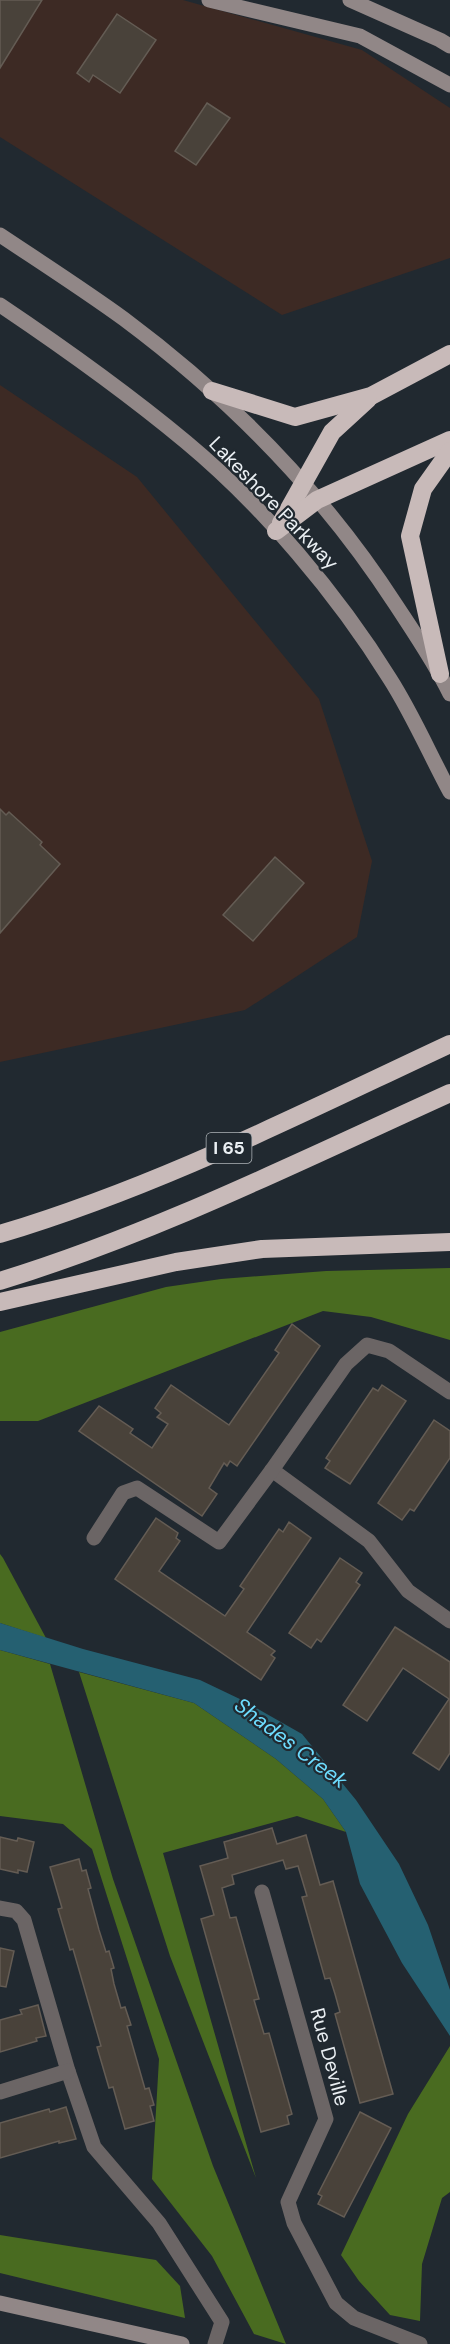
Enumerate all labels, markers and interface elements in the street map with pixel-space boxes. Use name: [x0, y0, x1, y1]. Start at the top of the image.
street label: Lakeshore Parkway: [204, 431, 344, 575]
road number: I 65: [206, 1133, 252, 1163]
water label: Shades Creek: [229, 1691, 353, 1795]
street label: Rue Deville: [304, 2005, 356, 2109]

